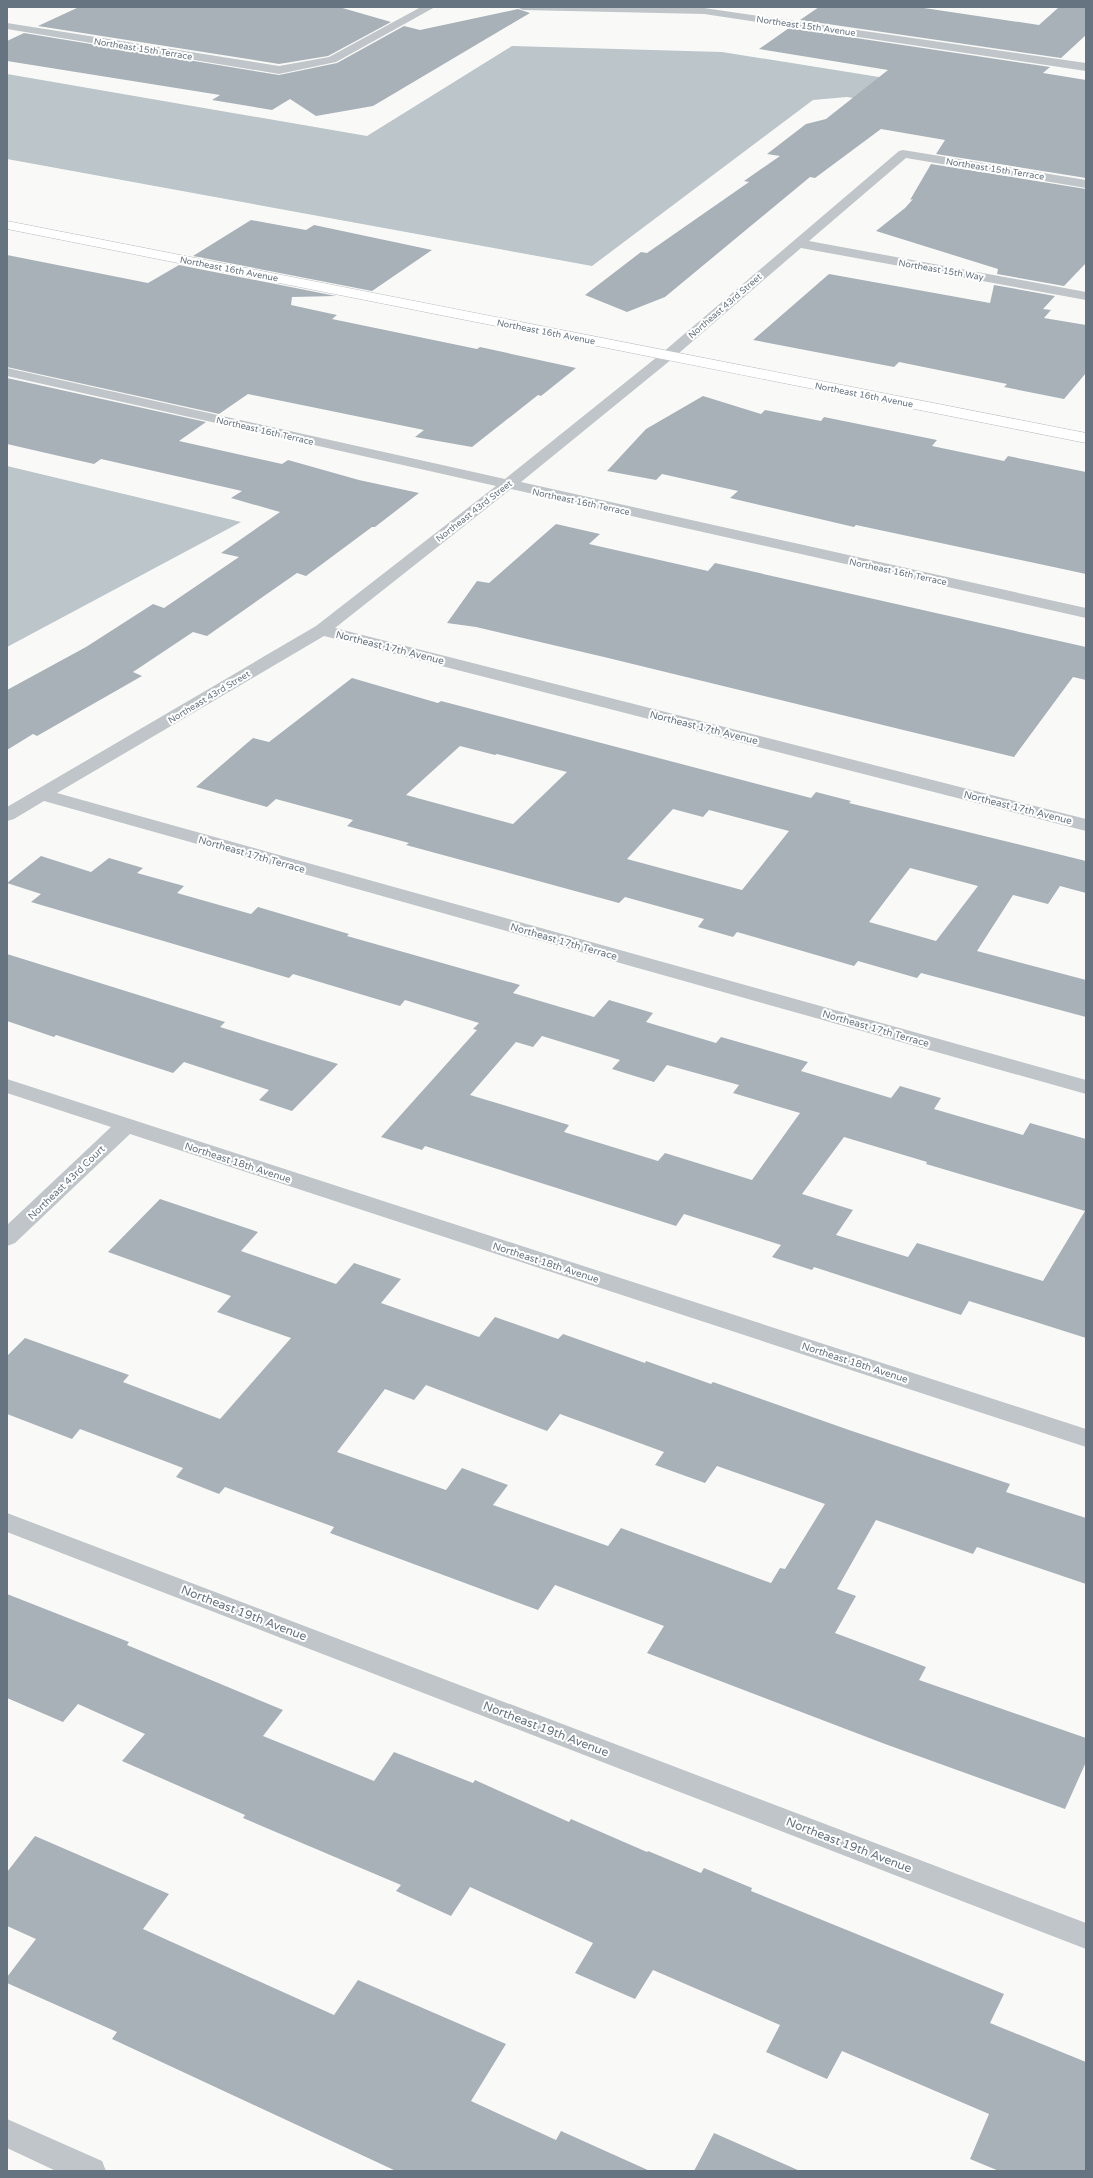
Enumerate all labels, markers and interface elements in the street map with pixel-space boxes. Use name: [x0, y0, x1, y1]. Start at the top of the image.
street label: Northeast 15th Avenue: [756, 14, 856, 39]
street label: Northeast 15th Terrace: [93, 36, 193, 63]
street label: Northeast 15th Terrace: [945, 156, 1045, 183]
street label: Northeast 16th Avenue: [179, 255, 279, 284]
street label: Northeast 15th Way: [897, 258, 985, 283]
street label: Northeast 43rd Street: [686, 271, 765, 341]
street label: Northeast 16th Avenue: [496, 318, 596, 347]
street label: Northeast 16th Avenue: [814, 381, 914, 410]
street label: Northeast 16th Terrace: [215, 415, 315, 448]
street label: Northeast 43rd Street: [434, 478, 515, 545]
street label: Northeast 16th Terrace: [531, 487, 631, 518]
street label: Northeast 16th Terrace: [848, 557, 948, 588]
street label: Northeast 17th Avenue: [334, 629, 445, 667]
street label: Northeast 43rd Street: [166, 668, 253, 726]
street label: Northeast 17th Avenue: [648, 709, 759, 747]
street label: Northeast 17th Avenue: [962, 789, 1073, 827]
street label: Northeast 17th Terrace: [197, 834, 307, 876]
street label: Northeast 17th Terrace: [509, 921, 619, 963]
street label: Northeast 17th Terrace: [821, 1008, 931, 1050]
street label: Northeast 18th Avenue: [183, 1140, 293, 1186]
street label: Northeast 43rd Court: [26, 1143, 108, 1222]
street label: Northeast 18th Avenue: [491, 1240, 601, 1286]
street label: Northeast 18th Avenue: [800, 1340, 910, 1386]
street label: Northeast 19th Avenue: [179, 1583, 309, 1643]
street label: Northeast 19th Avenue: [481, 1699, 611, 1759]
street label: Northeast 19th Avenue: [784, 1815, 914, 1875]

